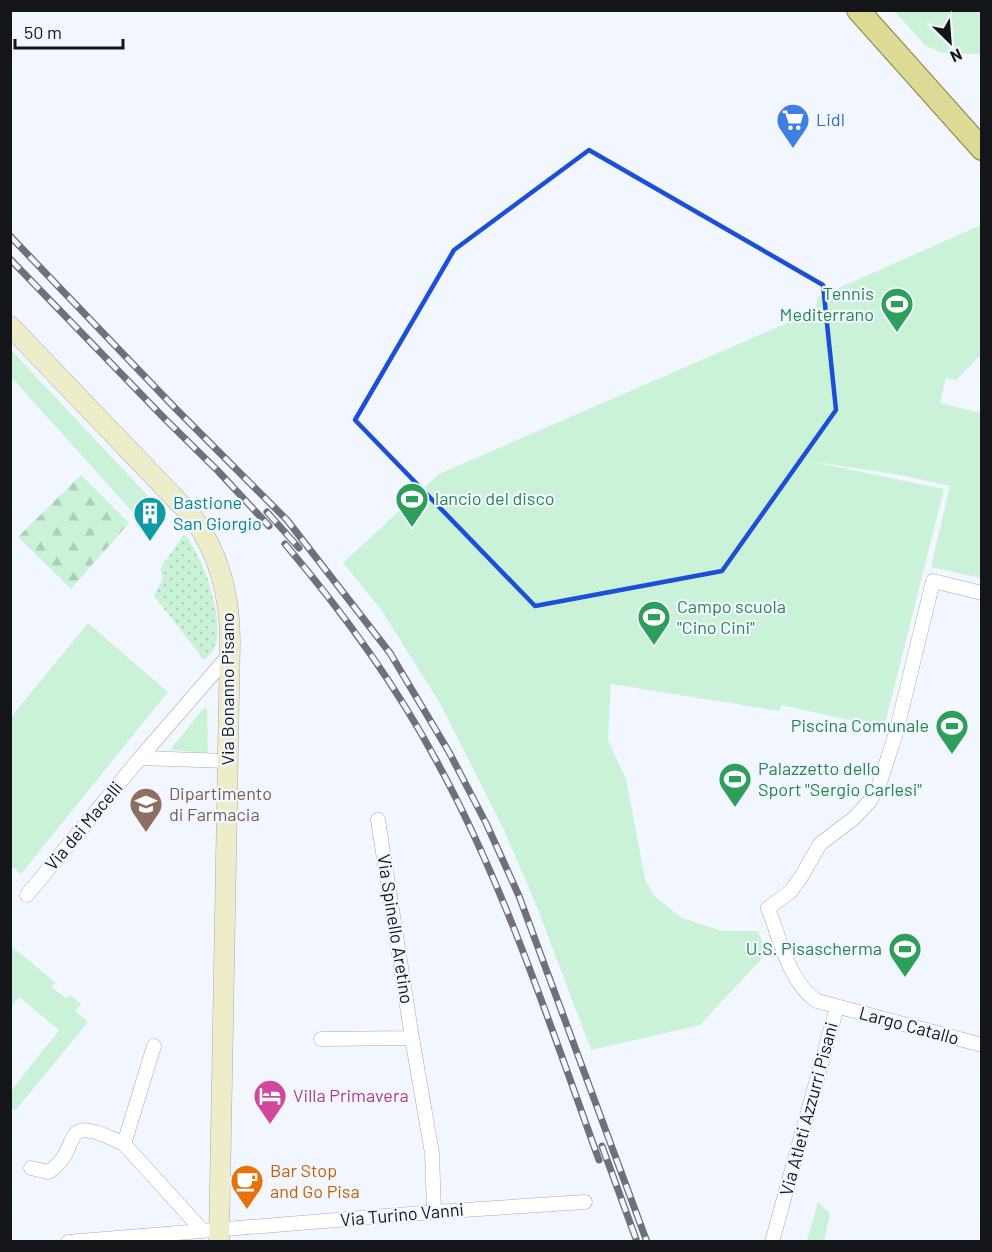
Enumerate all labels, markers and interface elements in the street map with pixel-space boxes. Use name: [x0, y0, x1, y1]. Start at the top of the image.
scale bar: [15, 12, 123, 50]
north arrow: [920, 12, 980, 72]
text: 50 m: [24, 21, 62, 43]
text: N: [948, 45, 965, 67]
supermarket icon: Lidl: [775, 102, 811, 149]
place label: Lidl: [816, 108, 845, 130]
place label: Tennis Mediterrano: [780, 282, 874, 325]
sports icon: Tennis Mediterrano: [879, 286, 915, 333]
sports icon: lancio del disco: [394, 481, 430, 528]
place label: lancio del disco: [435, 487, 555, 509]
place label: Bastione San Giorgio: [173, 491, 262, 534]
building icon: Bastione San Giorgio: [132, 495, 168, 542]
place label: Campo scuola "Cino Cini": [677, 595, 786, 638]
sports icon: Campo scuola "Cino Cini": [636, 599, 672, 646]
street label: Via Bonanno Pisano: [216, 612, 238, 766]
sports icon: Piscina Comunale: [934, 708, 970, 755]
place label: Piscina Comunale: [791, 714, 929, 736]
place label: Palazzetto dello Sport "Sergio Carlesi": [758, 757, 922, 800]
sports icon: Palazzetto dello Sport "Sergio Carlesi": [717, 761, 753, 808]
street label: Via dei Macelli: [40, 776, 127, 874]
place label: Dipartimento di Farmacia: [169, 782, 272, 825]
school or university icon: Dipartimento di Farmacia: [128, 786, 164, 833]
street label: Via Spinello Aretino: [373, 852, 419, 1005]
sports icon: U.S. Pisascherma: [887, 931, 923, 978]
place label: U.S. Pisascherma: [746, 937, 882, 959]
street label: Largo Catallo: [857, 1001, 962, 1049]
street label: Via Atleti Azzurri Pisani: [774, 1019, 842, 1198]
hotel icon: Villa Primavera: [252, 1078, 288, 1125]
place label: Villa Primavera: [293, 1084, 409, 1106]
place label: Bar Stop and Go Pisa: [270, 1159, 360, 1202]
cafe icon: Bar Stop and Go Pisa: [229, 1163, 265, 1210]
street label: Via Turino Vanni: [339, 1198, 465, 1230]

